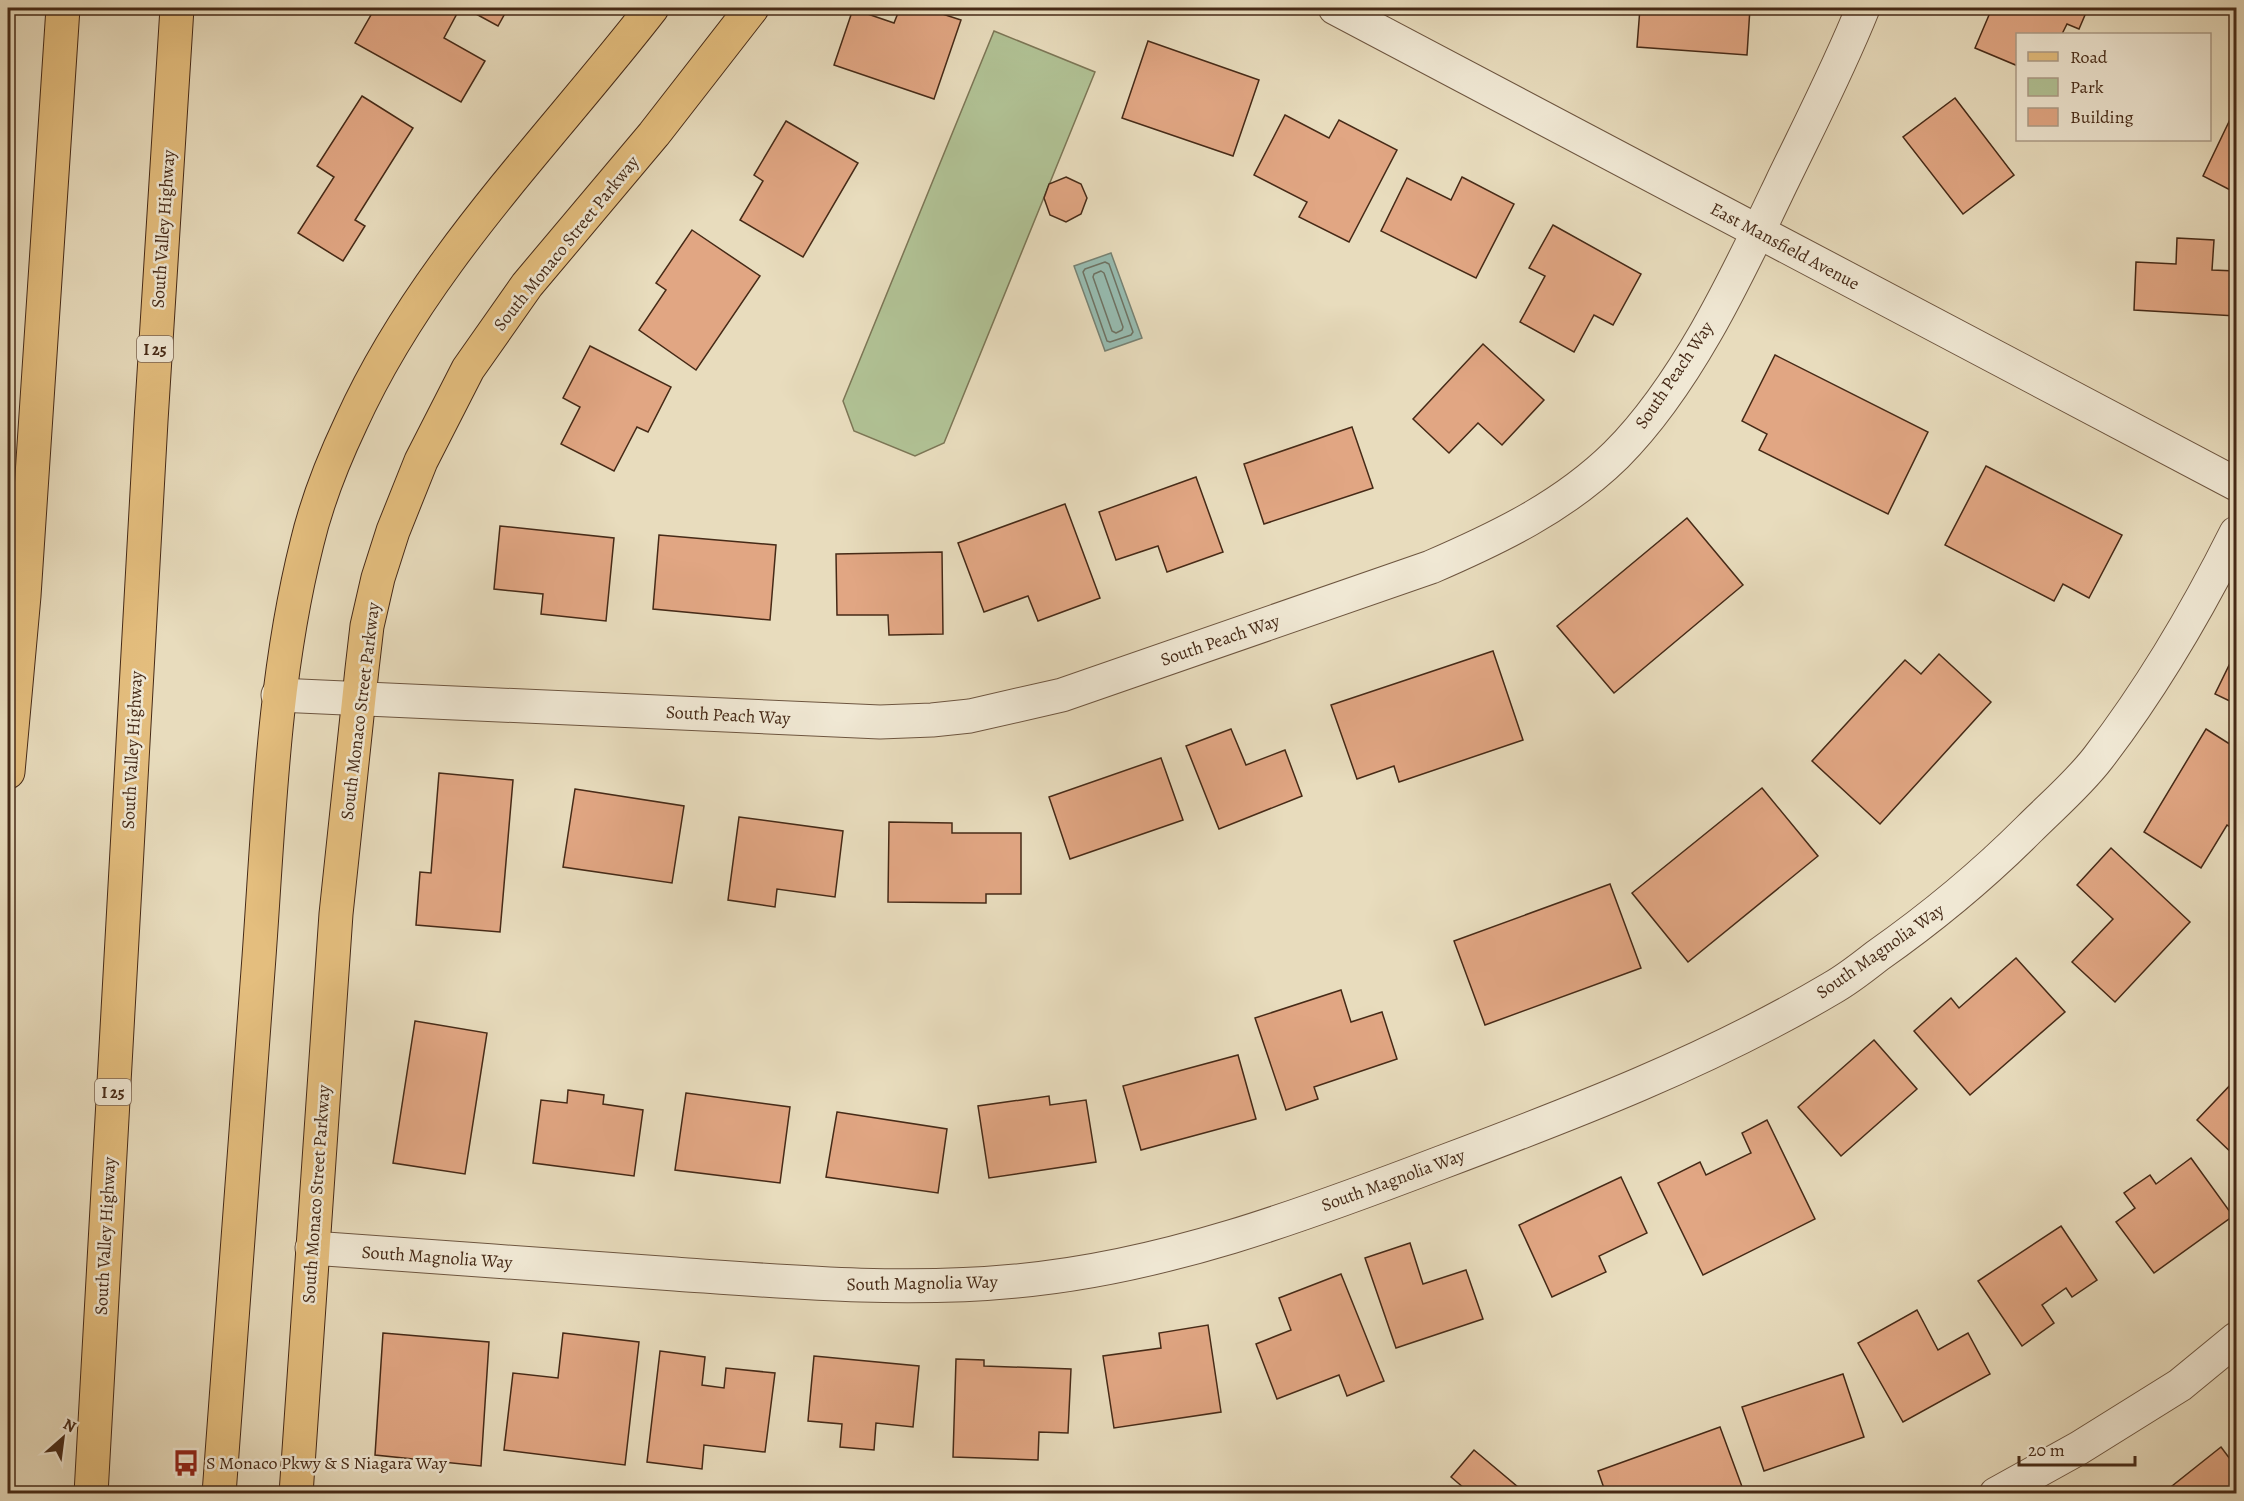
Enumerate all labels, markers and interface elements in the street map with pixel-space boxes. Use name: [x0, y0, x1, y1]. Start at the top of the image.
legend: [2016, 33, 2211, 141]
text: Road: [2070, 45, 2108, 69]
text: Park: [2070, 75, 2104, 99]
text: Building: [2070, 105, 2134, 129]
street label: South Valley Highway: [145, 148, 181, 309]
street label: South Monaco Street Parkway: [488, 150, 645, 336]
street label: East Mansfield Avenue: [1706, 196, 1864, 296]
street label: South Peach Way: [1629, 316, 1719, 433]
road number: I 25: [137, 336, 173, 362]
street label: South Monaco Street Parkway: [335, 600, 385, 821]
street label: South Peach Way: [1157, 608, 1284, 672]
street label: South Valley Highway: [116, 669, 148, 830]
street label: South Peach Way: [665, 700, 792, 730]
street label: South Magnolia Way: [1811, 897, 1950, 1004]
road number: I 25: [95, 1079, 131, 1105]
street label: South Monaco Street Parkway: [296, 1083, 336, 1304]
street label: South Magnolia Way: [1318, 1143, 1469, 1217]
street label: South Valley Highway: [89, 1155, 121, 1316]
street label: South Magnolia Way: [361, 1240, 514, 1274]
street label: South Magnolia Way: [846, 1270, 999, 1296]
north arrow: [33, 1408, 93, 1468]
text: N: [59, 1413, 80, 1438]
scale bar: [2019, 1429, 2134, 1467]
text: 20 m: [2028, 1438, 2065, 1462]
bus stop icon: S Monaco Pkwy & S Niagara Way: [171, 1448, 201, 1478]
place label: S Monaco Pkwy & S Niagara Way: [206, 1451, 448, 1475]

